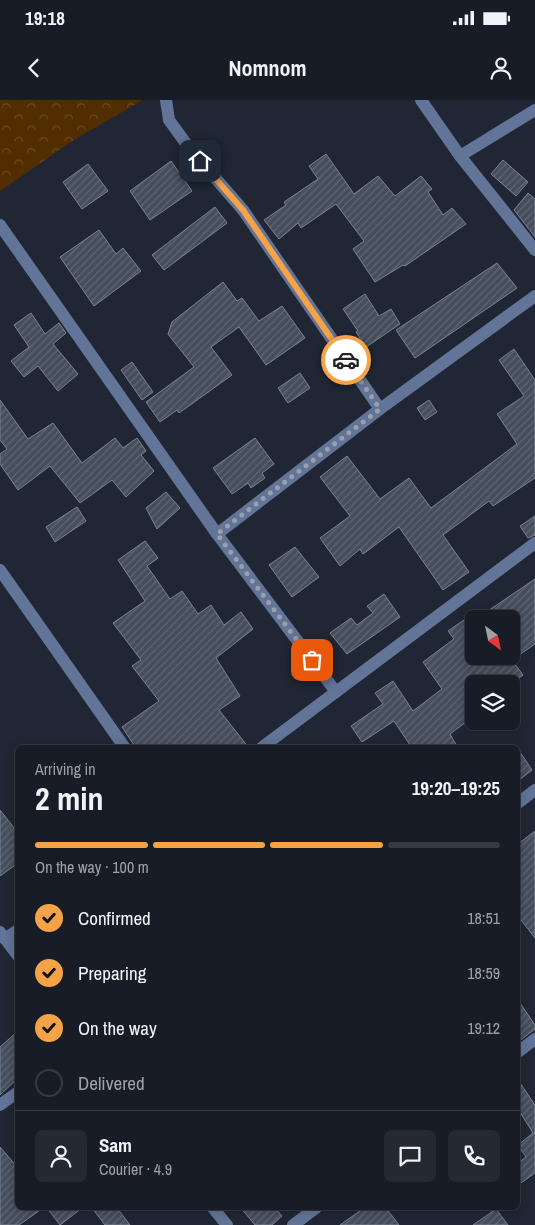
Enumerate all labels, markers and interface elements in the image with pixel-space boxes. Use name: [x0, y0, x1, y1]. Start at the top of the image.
text: 19:18: [25, 5, 65, 31]
text: Nomnom: [228, 53, 307, 83]
icon: back: [20, 54, 48, 82]
icon: person: [487, 54, 515, 82]
pin: [179, 140, 221, 182]
icon: home: [186, 147, 214, 175]
courier: [321, 335, 371, 385]
icon: car: [332, 346, 360, 374]
north arrow: [465, 610, 520, 665]
map controls: [465, 610, 520, 730]
pin: [291, 639, 333, 681]
icon: bag: [298, 646, 326, 674]
button: layers: [465, 675, 520, 730]
text: Arriving in: [35, 758, 96, 780]
text: 19:20–19:25: [412, 775, 500, 801]
text: 2 min: [35, 777, 104, 820]
text: On the way · 100 m: [35, 856, 149, 878]
icon: check: [35, 904, 63, 932]
text: Confirmed: [78, 905, 151, 931]
text: 18:51: [467, 907, 500, 929]
icon: check: [35, 959, 63, 987]
text: Preparing: [78, 960, 146, 986]
text: 18:59: [467, 962, 500, 984]
icon: check: [35, 1014, 63, 1042]
text: On the way: [78, 1015, 157, 1041]
text: 19:12: [467, 1017, 500, 1039]
text: Delivered: [78, 1070, 145, 1096]
button: person: [35, 1130, 87, 1182]
button: chat: [384, 1130, 436, 1182]
button: phone: [448, 1130, 500, 1182]
text: Sam: [99, 1132, 132, 1158]
text: Courier · 4.9: [99, 1158, 172, 1180]

